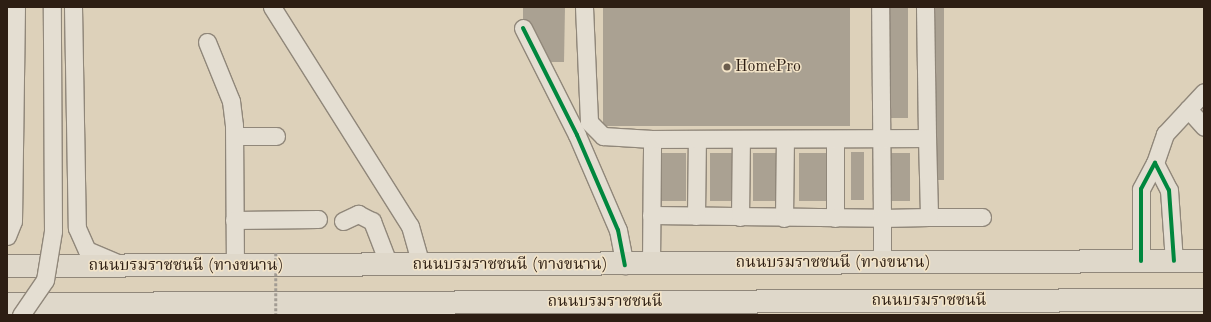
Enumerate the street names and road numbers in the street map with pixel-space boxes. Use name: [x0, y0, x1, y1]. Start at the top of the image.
street label: ถนนบรมราชชนนี (ทางขนาน): [736, 253, 930, 273]
street label: ถนนบรมราชชนนี (ทางขนาน): [413, 255, 607, 275]
street label: ถนนบรมราชชนนี (ทางขนาน): [89, 256, 283, 276]
street label: ถนนบรมราชชนนี: [872, 291, 986, 311]
street label: ถนนบรมราชชนนี: [548, 292, 662, 312]

